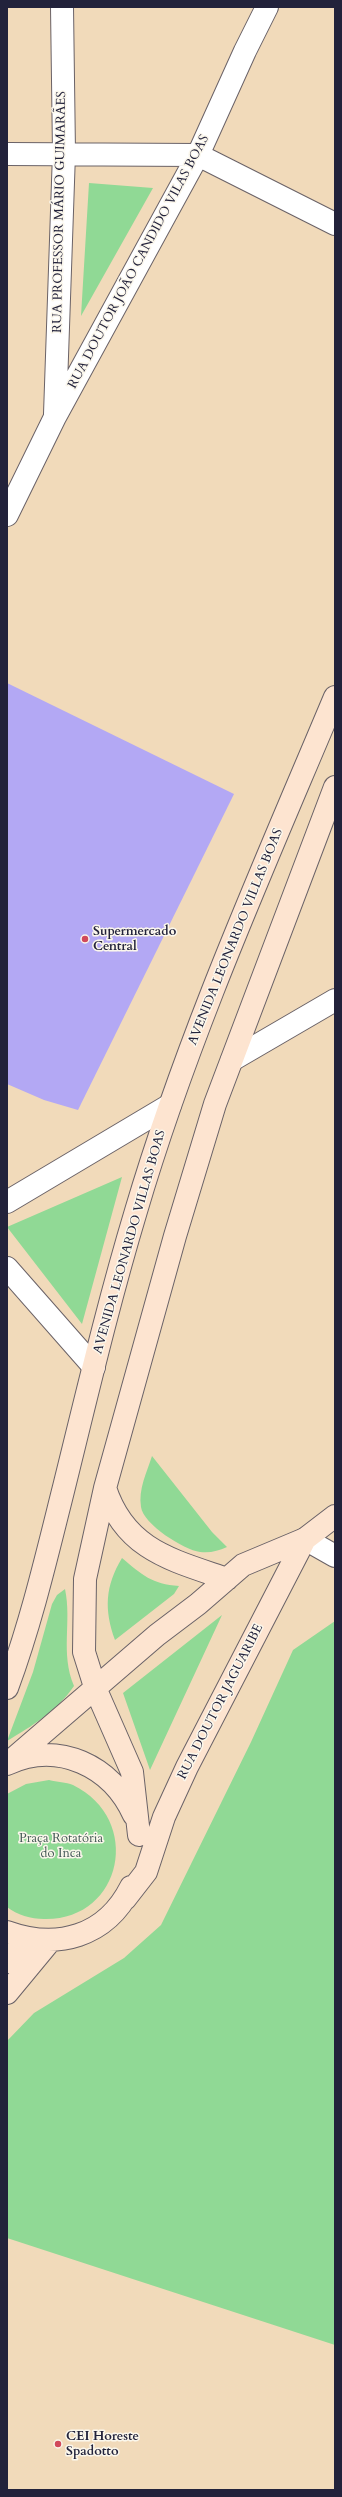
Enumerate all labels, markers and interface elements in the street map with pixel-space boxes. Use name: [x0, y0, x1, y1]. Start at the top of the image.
street label: RUA PROFESSOR MÁRIO GUIMARÃES: [50, 91, 70, 333]
street label: RUA DOUTOR JOÃO CANDIDO VILAS BOAS: [65, 132, 213, 392]
street label: AVENIDA LEONARDO VILLAS BOAS: [185, 826, 287, 1048]
place label: Supermercado Central: [93, 924, 176, 955]
marker: Supermercado Central: [80, 934, 90, 944]
street label: AVENIDA LEONARDO VILLAS BOAS: [90, 1128, 170, 1356]
street label: RUA DOUTOR JAGUARIBE: [175, 1622, 267, 1782]
park label: Praça Rotatória do Inca: [19, 1831, 103, 1862]
place label: CEI Horeste Spadotto: [66, 2429, 139, 2460]
marker: CEI Horeste Spadotto: [53, 2439, 63, 2449]

